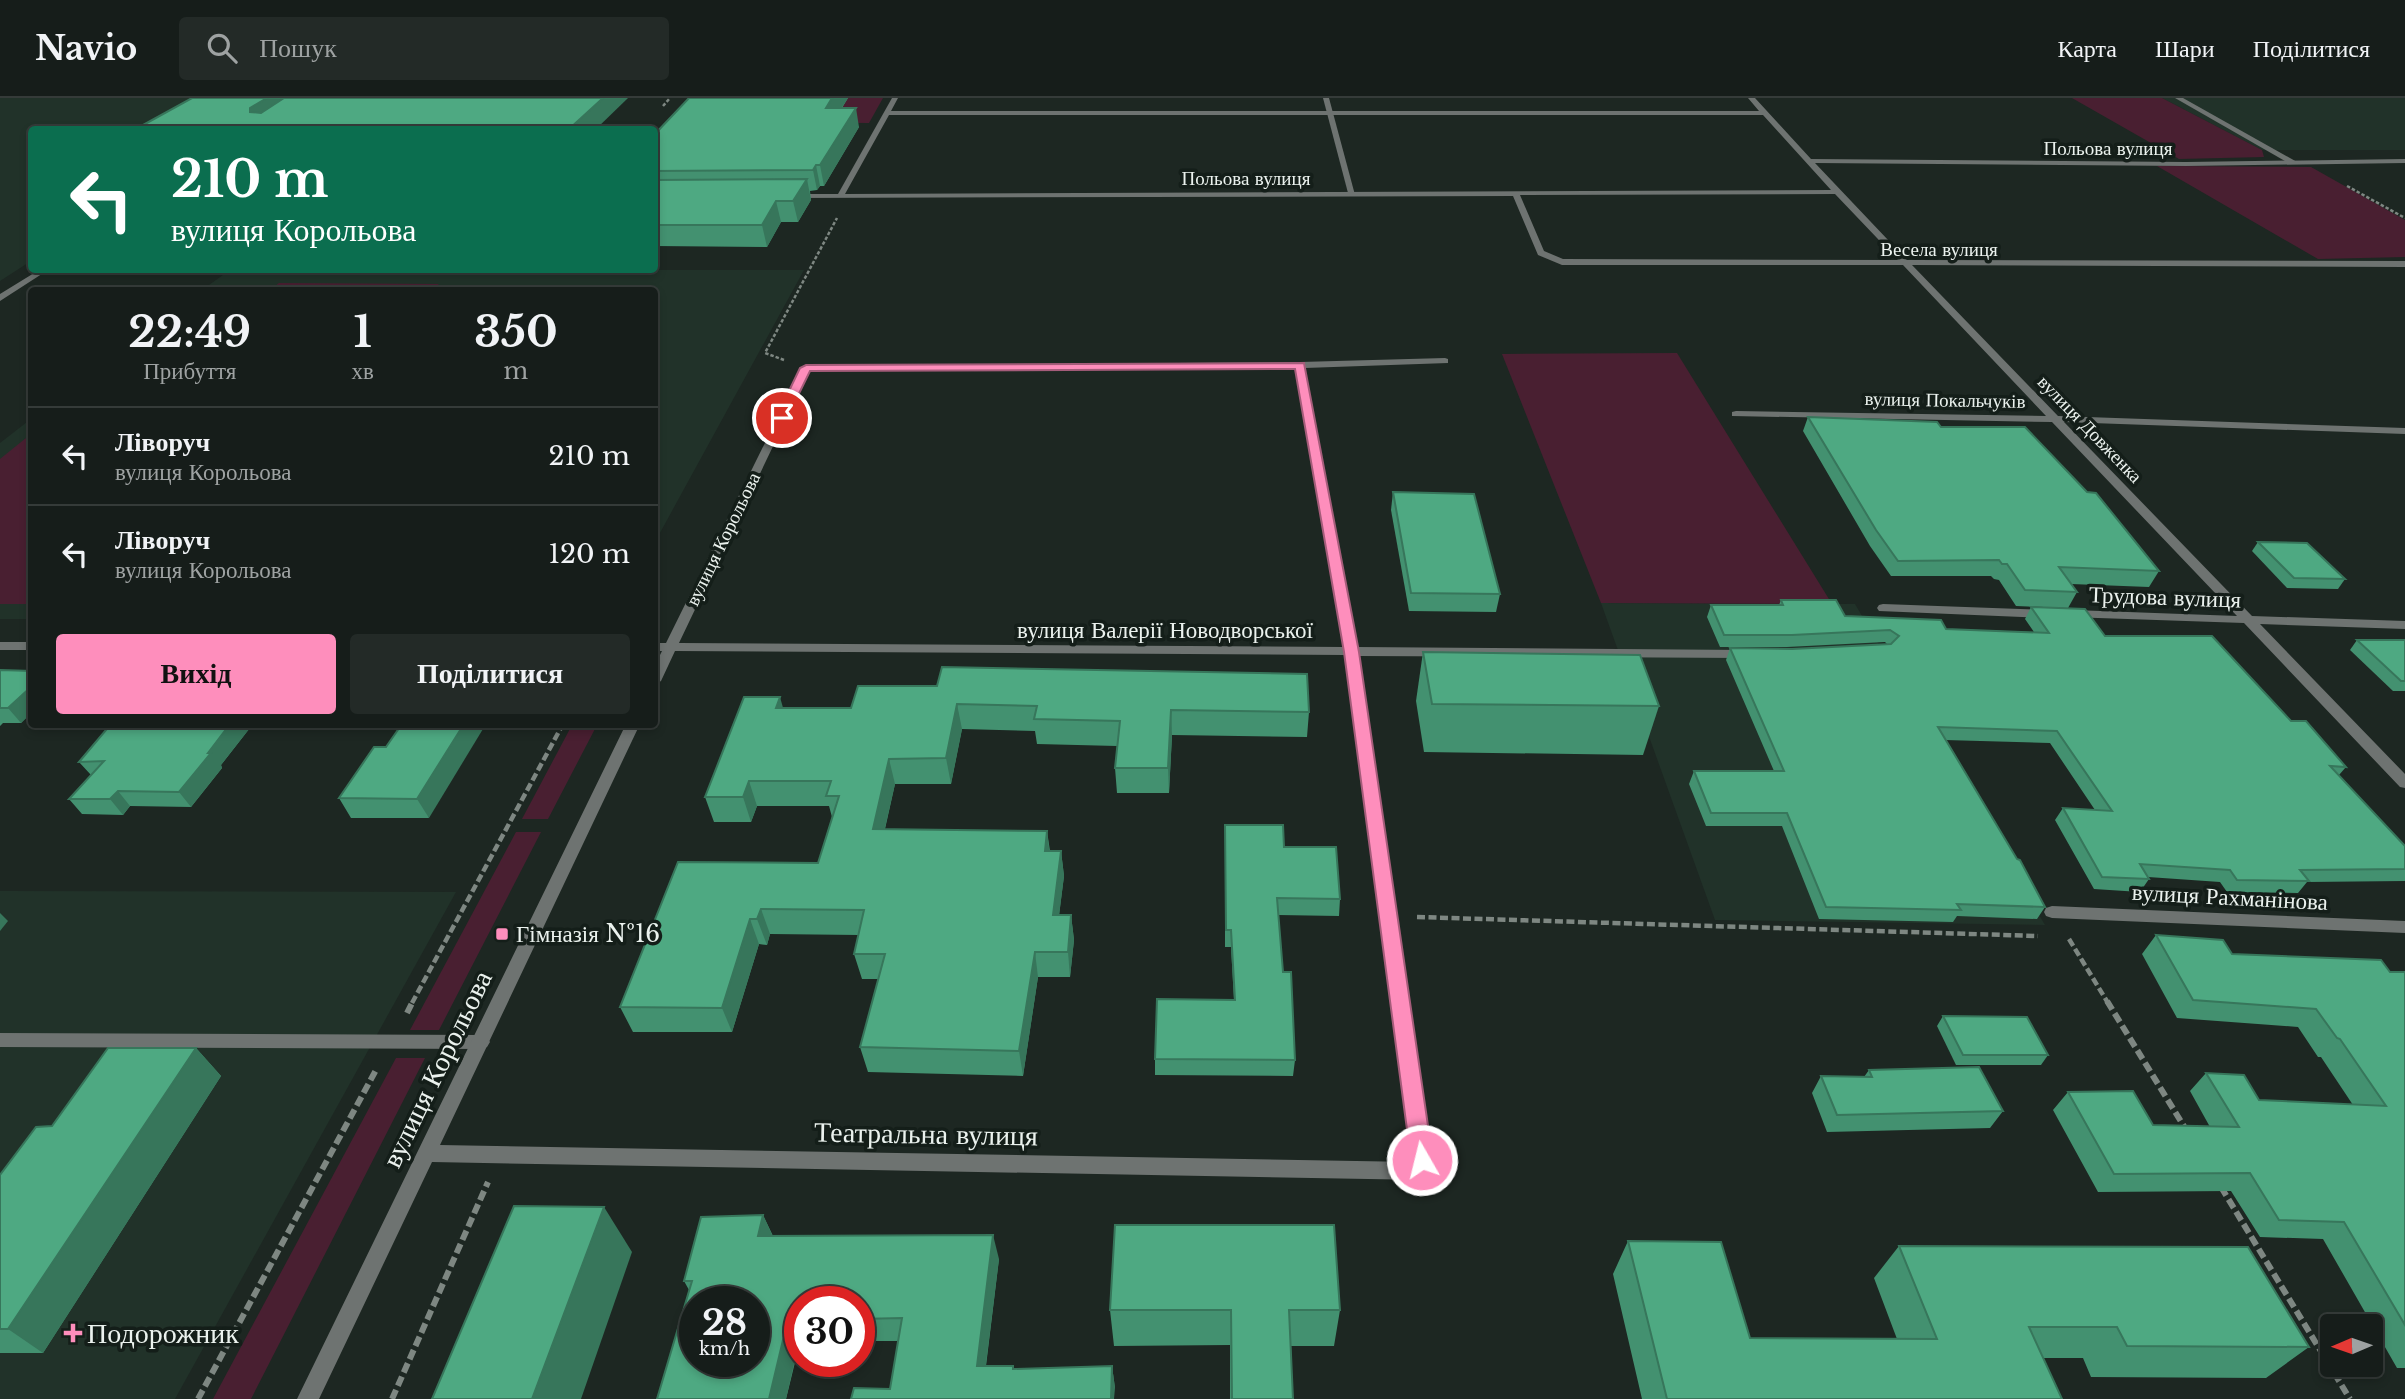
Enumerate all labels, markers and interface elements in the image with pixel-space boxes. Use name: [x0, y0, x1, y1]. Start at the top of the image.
search box: [179, 17, 669, 80]
text: Navio: [35, 28, 137, 69]
icon: search: [203, 29, 241, 67]
text: Пошук: [259, 32, 337, 64]
text: Карта: [2057, 34, 2117, 63]
text: Шари: [2155, 34, 2215, 63]
text: Поділитися: [2253, 34, 2370, 63]
street label: Польова вулиця: [2044, 137, 2173, 160]
text: 210 m: [171, 149, 329, 210]
icon: left: [56, 154, 147, 245]
street label: Польова вулиця: [1182, 167, 1311, 190]
text: вулиця Корольова: [171, 210, 417, 250]
street label: Весела вулиця: [1880, 238, 1998, 261]
text: 22:49: [128, 306, 251, 358]
text: 1: [354, 306, 372, 358]
text: 350: [474, 306, 558, 358]
text: Прибуття: [143, 357, 236, 385]
text: хв: [351, 357, 374, 385]
text: m: [504, 357, 528, 385]
street label: вулиця Довженка: [2033, 370, 2148, 488]
street label: вулиця Покальчуків: [1864, 387, 2026, 413]
pin: [752, 388, 812, 448]
icon: arrive: [763, 399, 801, 437]
text: Ліворуч: [115, 426, 210, 458]
icon: left: [56, 437, 94, 475]
text: 210 m: [548, 440, 630, 472]
text: вулиця Корольова: [115, 458, 291, 486]
street label: вулиця Корольова: [681, 468, 766, 610]
text: Ліворуч: [115, 524, 210, 556]
icon: left: [56, 535, 94, 573]
text: 120 m: [548, 538, 630, 570]
text: вулиця Корольова: [115, 556, 291, 584]
street label: Трудова вулиця: [2088, 580, 2242, 614]
street label: вулиця Валерії Новодворської: [1017, 616, 1314, 644]
button: Вихід: [56, 634, 336, 714]
button: Поділитися: [350, 634, 630, 714]
street label: вулиця Рахманінова: [2131, 878, 2329, 916]
place label: Гімназія №16: [516, 920, 660, 948]
marker: Гімназія №16: [494, 926, 510, 942]
street label: вулиця Корольова: [374, 964, 500, 1173]
street label: Театральна вулиця: [814, 1115, 1038, 1153]
position arrow: [1385, 1123, 1459, 1197]
speed limit sign: 30: [784, 1286, 875, 1377]
text: 28: [702, 1301, 747, 1344]
north arrow: [2320, 1314, 2384, 1377]
map controls: [2320, 1314, 2383, 1377]
place label: Подорожник: [87, 1316, 239, 1351]
marker: Подорожник: [65, 1325, 81, 1341]
text: km/h: [699, 1338, 750, 1360]

